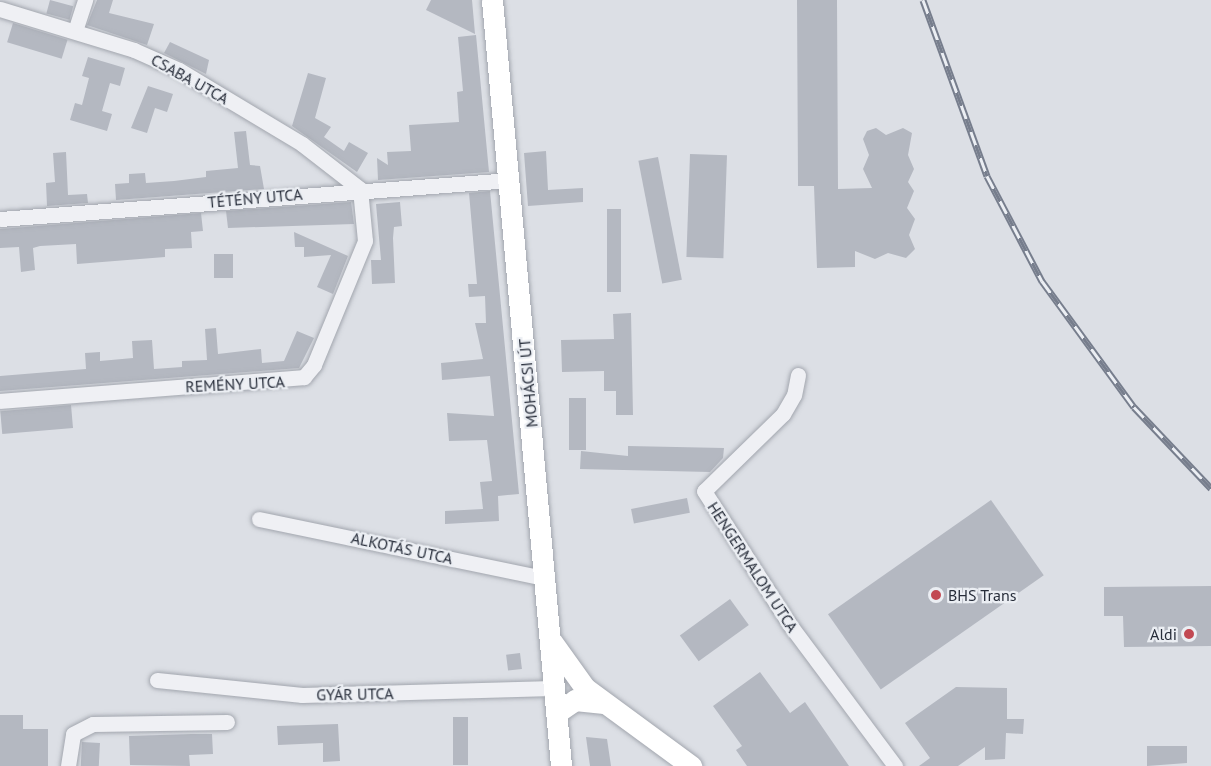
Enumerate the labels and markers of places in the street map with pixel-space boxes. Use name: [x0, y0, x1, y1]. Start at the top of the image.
place label: BHS Trans: [948, 585, 1017, 605]
marker: BHS Trans: [929, 588, 943, 602]
place label: Aldi: [1150, 624, 1177, 644]
marker: Aldi: [1182, 627, 1196, 641]

